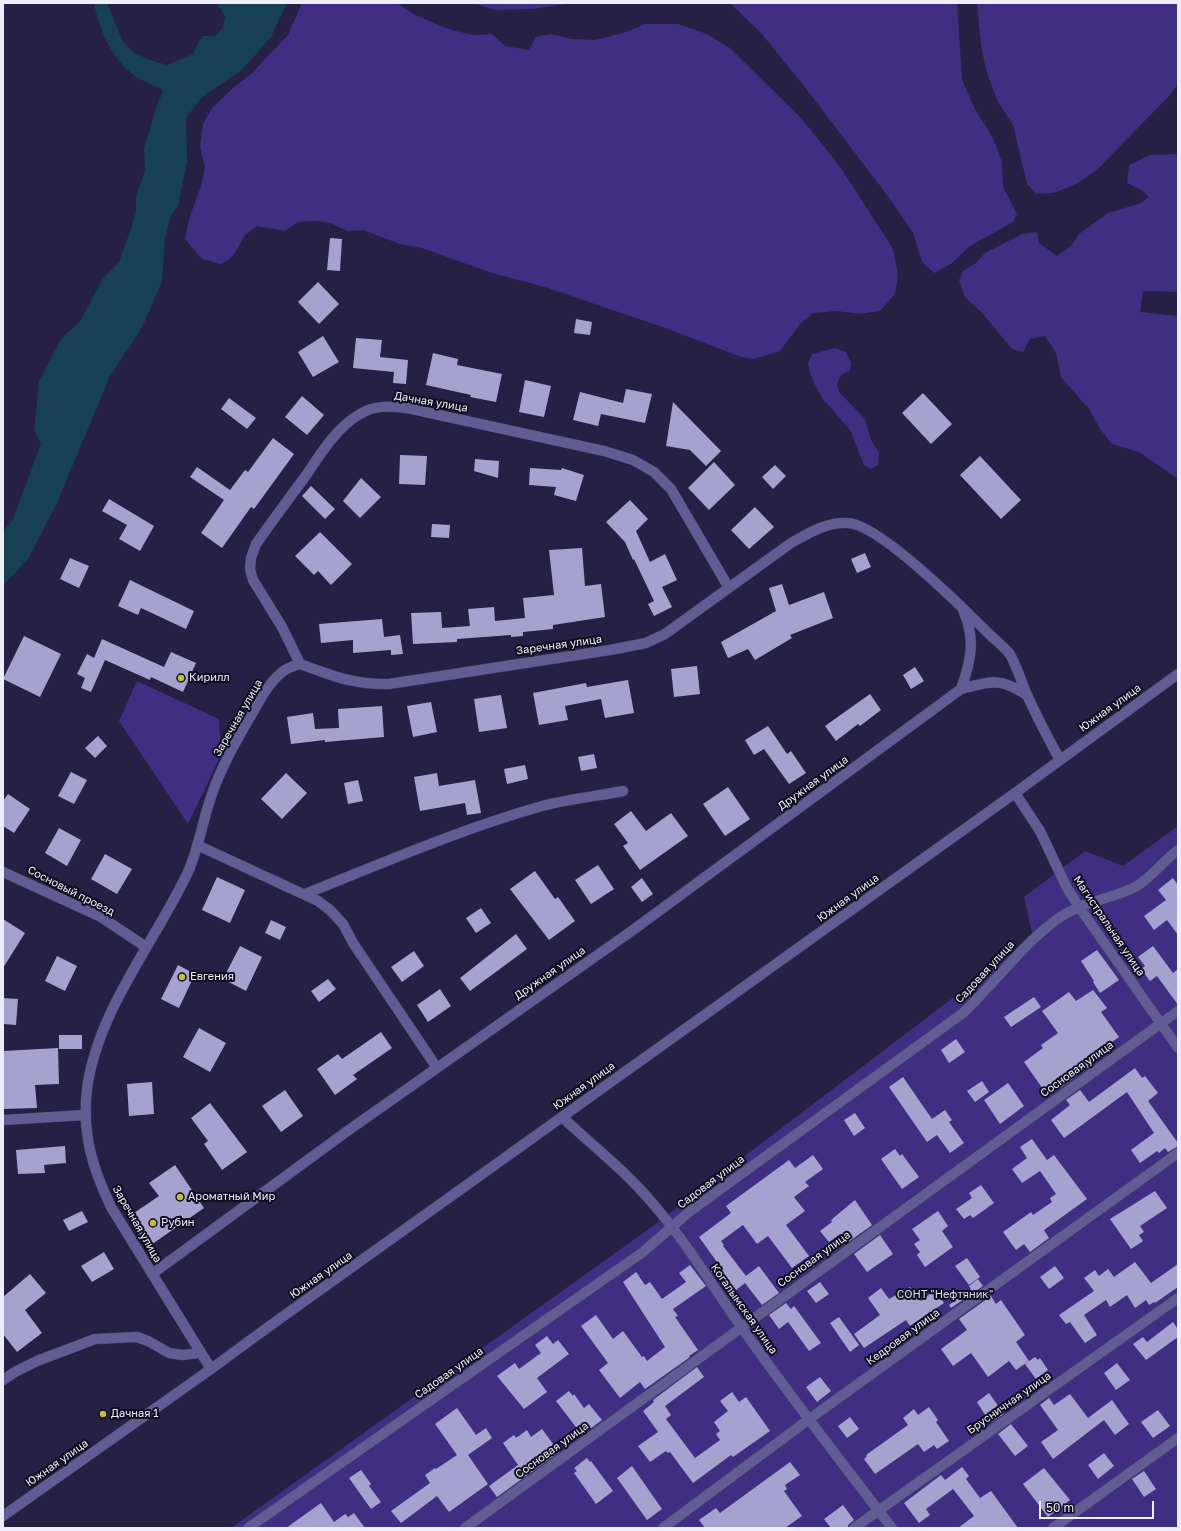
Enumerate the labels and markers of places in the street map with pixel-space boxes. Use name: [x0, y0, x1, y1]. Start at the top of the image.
place label: Кирилл: [189, 671, 230, 685]
marker: Кирилл: [176, 673, 186, 683]
place label: Евгения: [190, 970, 234, 984]
marker: Евгения: [177, 972, 187, 982]
place label: Ароматный Мир: [188, 1190, 275, 1204]
marker: Ароматный Мир: [175, 1192, 185, 1202]
place label: Рубин: [161, 1216, 195, 1230]
marker: Рубин: [148, 1218, 158, 1228]
place label: Дачная 1: [111, 1407, 159, 1421]
marker: Дачная 1: [98, 1409, 108, 1419]

